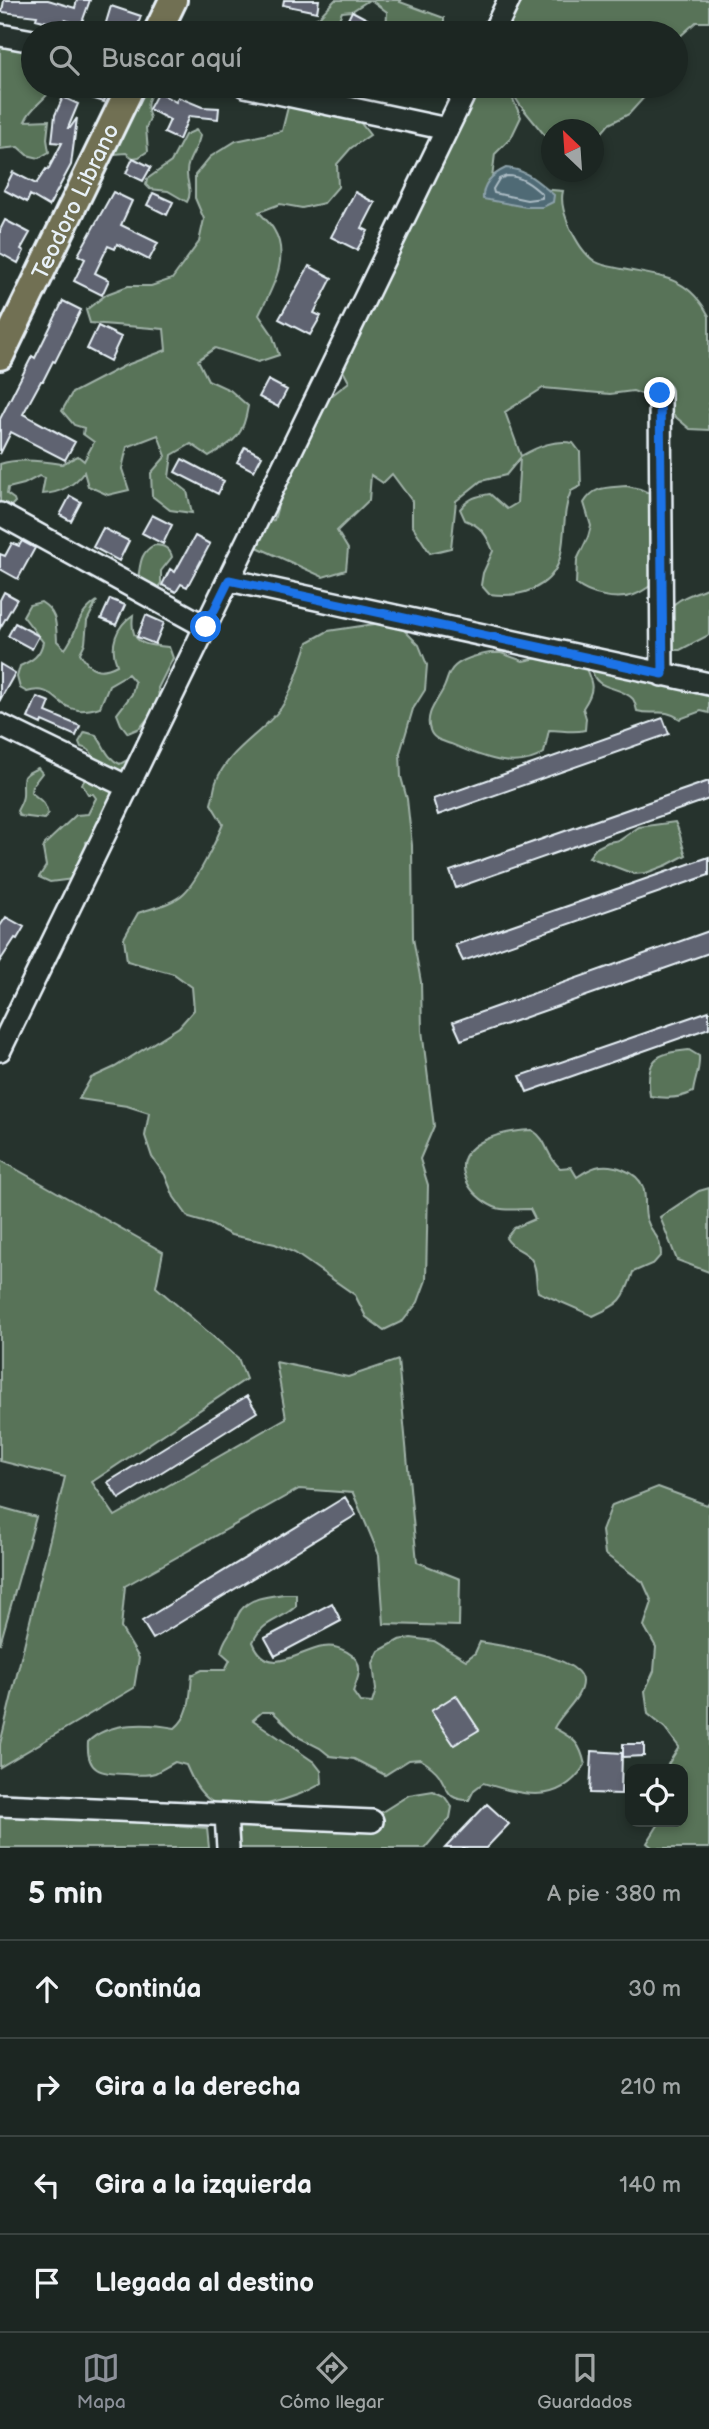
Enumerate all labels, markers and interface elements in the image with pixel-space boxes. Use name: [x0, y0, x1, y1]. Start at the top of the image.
search box: [21, 21, 688, 98]
icon: search: [45, 41, 83, 79]
text: Buscar aquí: [101, 44, 242, 75]
street label: Teodoro Librano: [26, 119, 126, 284]
north arrow: [541, 119, 604, 182]
route end: [644, 377, 675, 408]
route start: [190, 611, 221, 642]
map controls: [625, 1764, 688, 1827]
button: locate: [625, 1764, 688, 1827]
text: 5 min: [28, 1876, 103, 1912]
text: A pie · 380 m: [547, 1880, 681, 1908]
icon: ahead: [28, 1970, 66, 2008]
text: Continúa: [95, 1974, 202, 2005]
text: 30 m: [628, 1975, 681, 2003]
icon: right: [28, 2068, 66, 2106]
text: Gira a la derecha: [95, 2072, 301, 2103]
text: 210 m: [620, 2073, 681, 2101]
icon: left: [28, 2166, 66, 2204]
text: Gira a la izquierda: [95, 2170, 312, 2201]
text: 140 m: [619, 2171, 681, 2199]
icon: arrive: [28, 2264, 66, 2302]
text: Llegada al destino: [95, 2268, 314, 2299]
tab: Mapa: [77, 2349, 126, 2414]
tab: Cómo llegar: [279, 2349, 384, 2414]
tab: Guardados: [537, 2349, 632, 2414]

